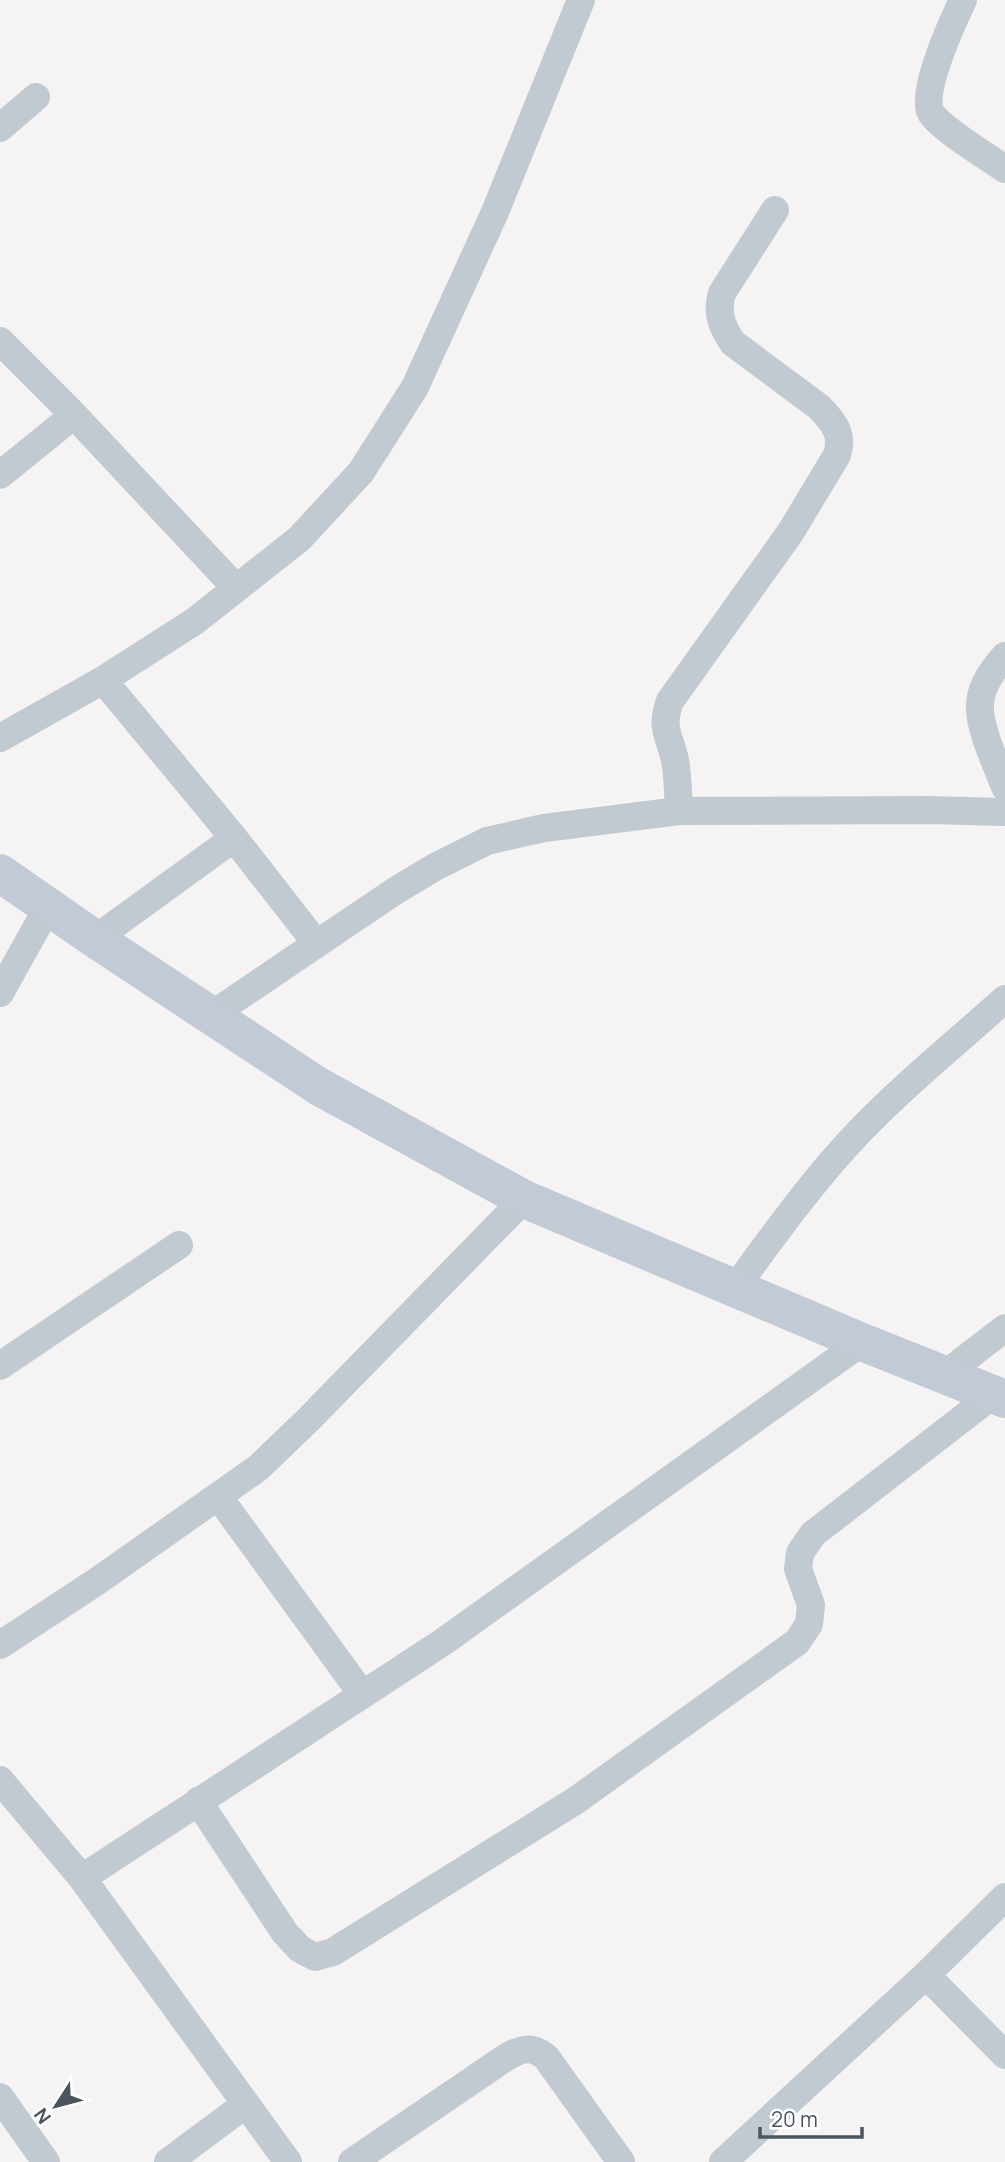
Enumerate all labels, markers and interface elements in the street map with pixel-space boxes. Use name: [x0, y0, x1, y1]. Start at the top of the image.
north arrow: [21, 2071, 91, 2141]
scale bar: [760, 2096, 862, 2140]
text: N: [28, 2103, 57, 2129]
text: 20 m: [771, 2105, 818, 2133]

